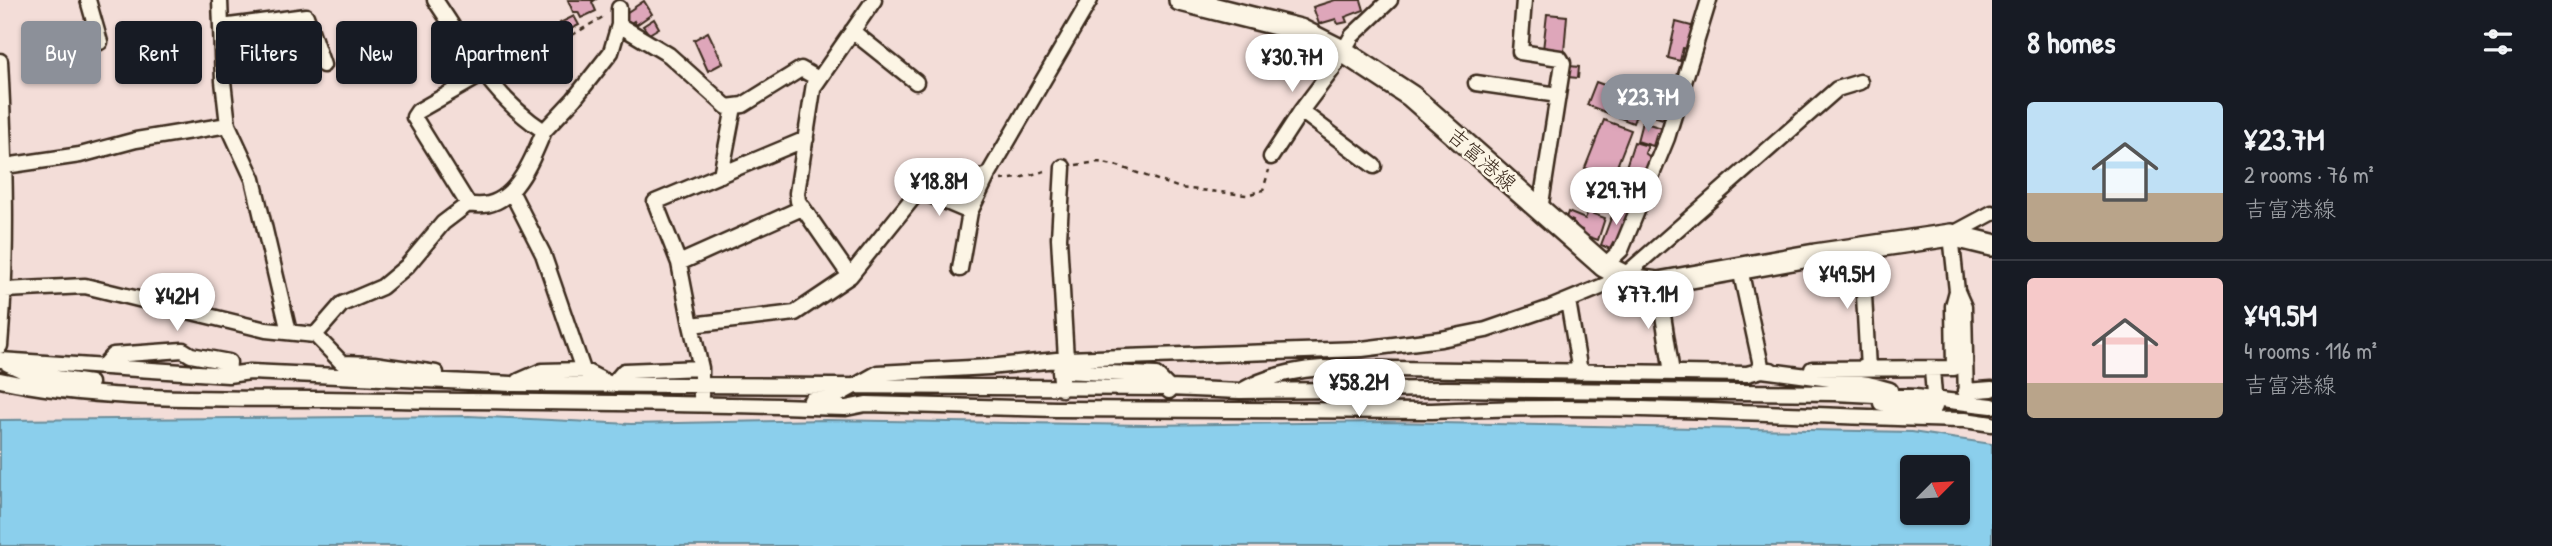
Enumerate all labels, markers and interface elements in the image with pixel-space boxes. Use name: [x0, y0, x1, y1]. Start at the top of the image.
chip: Buy: [21, 21, 101, 84]
chip: Rent: [115, 21, 202, 84]
chip: Filters: [216, 21, 322, 84]
chip: New: [336, 21, 417, 84]
chip: Apartment: [431, 21, 573, 84]
text: 8 homes: [2027, 22, 2115, 62]
icon: filters: [2479, 23, 2517, 61]
pin: ¥30.7M: [1235, 34, 1349, 94]
text: ¥30.7M: [1261, 41, 1323, 72]
pin: ¥23.7M: [1591, 74, 1705, 134]
text: ¥23.7M: [1617, 81, 1679, 112]
text: ¥23.7M: [2244, 119, 2325, 159]
street label: 吉富港線: [1441, 121, 1523, 197]
icon: home: [2083, 130, 2167, 214]
pin: ¥18.8M: [882, 158, 996, 218]
text: 2 rooms · 76 m²: [2244, 159, 2374, 190]
text: ¥18.8M: [910, 165, 968, 196]
pin: ¥29.7M: [1559, 168, 1673, 227]
text: ¥29.7M: [1586, 174, 1646, 205]
text: 吉富港線: [2244, 193, 2336, 224]
pin: ¥49.5M: [1790, 252, 1904, 311]
text: ¥49.5M: [1819, 258, 1875, 289]
pin: ¥77.1M: [1591, 272, 1705, 331]
pin: ¥42M: [136, 274, 218, 333]
text: ¥77.1M: [1618, 278, 1678, 309]
text: ¥42M: [155, 280, 199, 311]
text: ¥49.5M: [2244, 295, 2317, 335]
icon: home: [2083, 306, 2167, 390]
text: 4 rooms · 116 m²: [2244, 335, 2377, 366]
pin: ¥58.2M: [1302, 360, 1416, 419]
text: ¥58.2M: [1329, 366, 1389, 397]
text: 吉富港線: [2244, 369, 2336, 400]
north arrow: [1900, 455, 1970, 525]
map controls: [1900, 455, 1970, 525]

